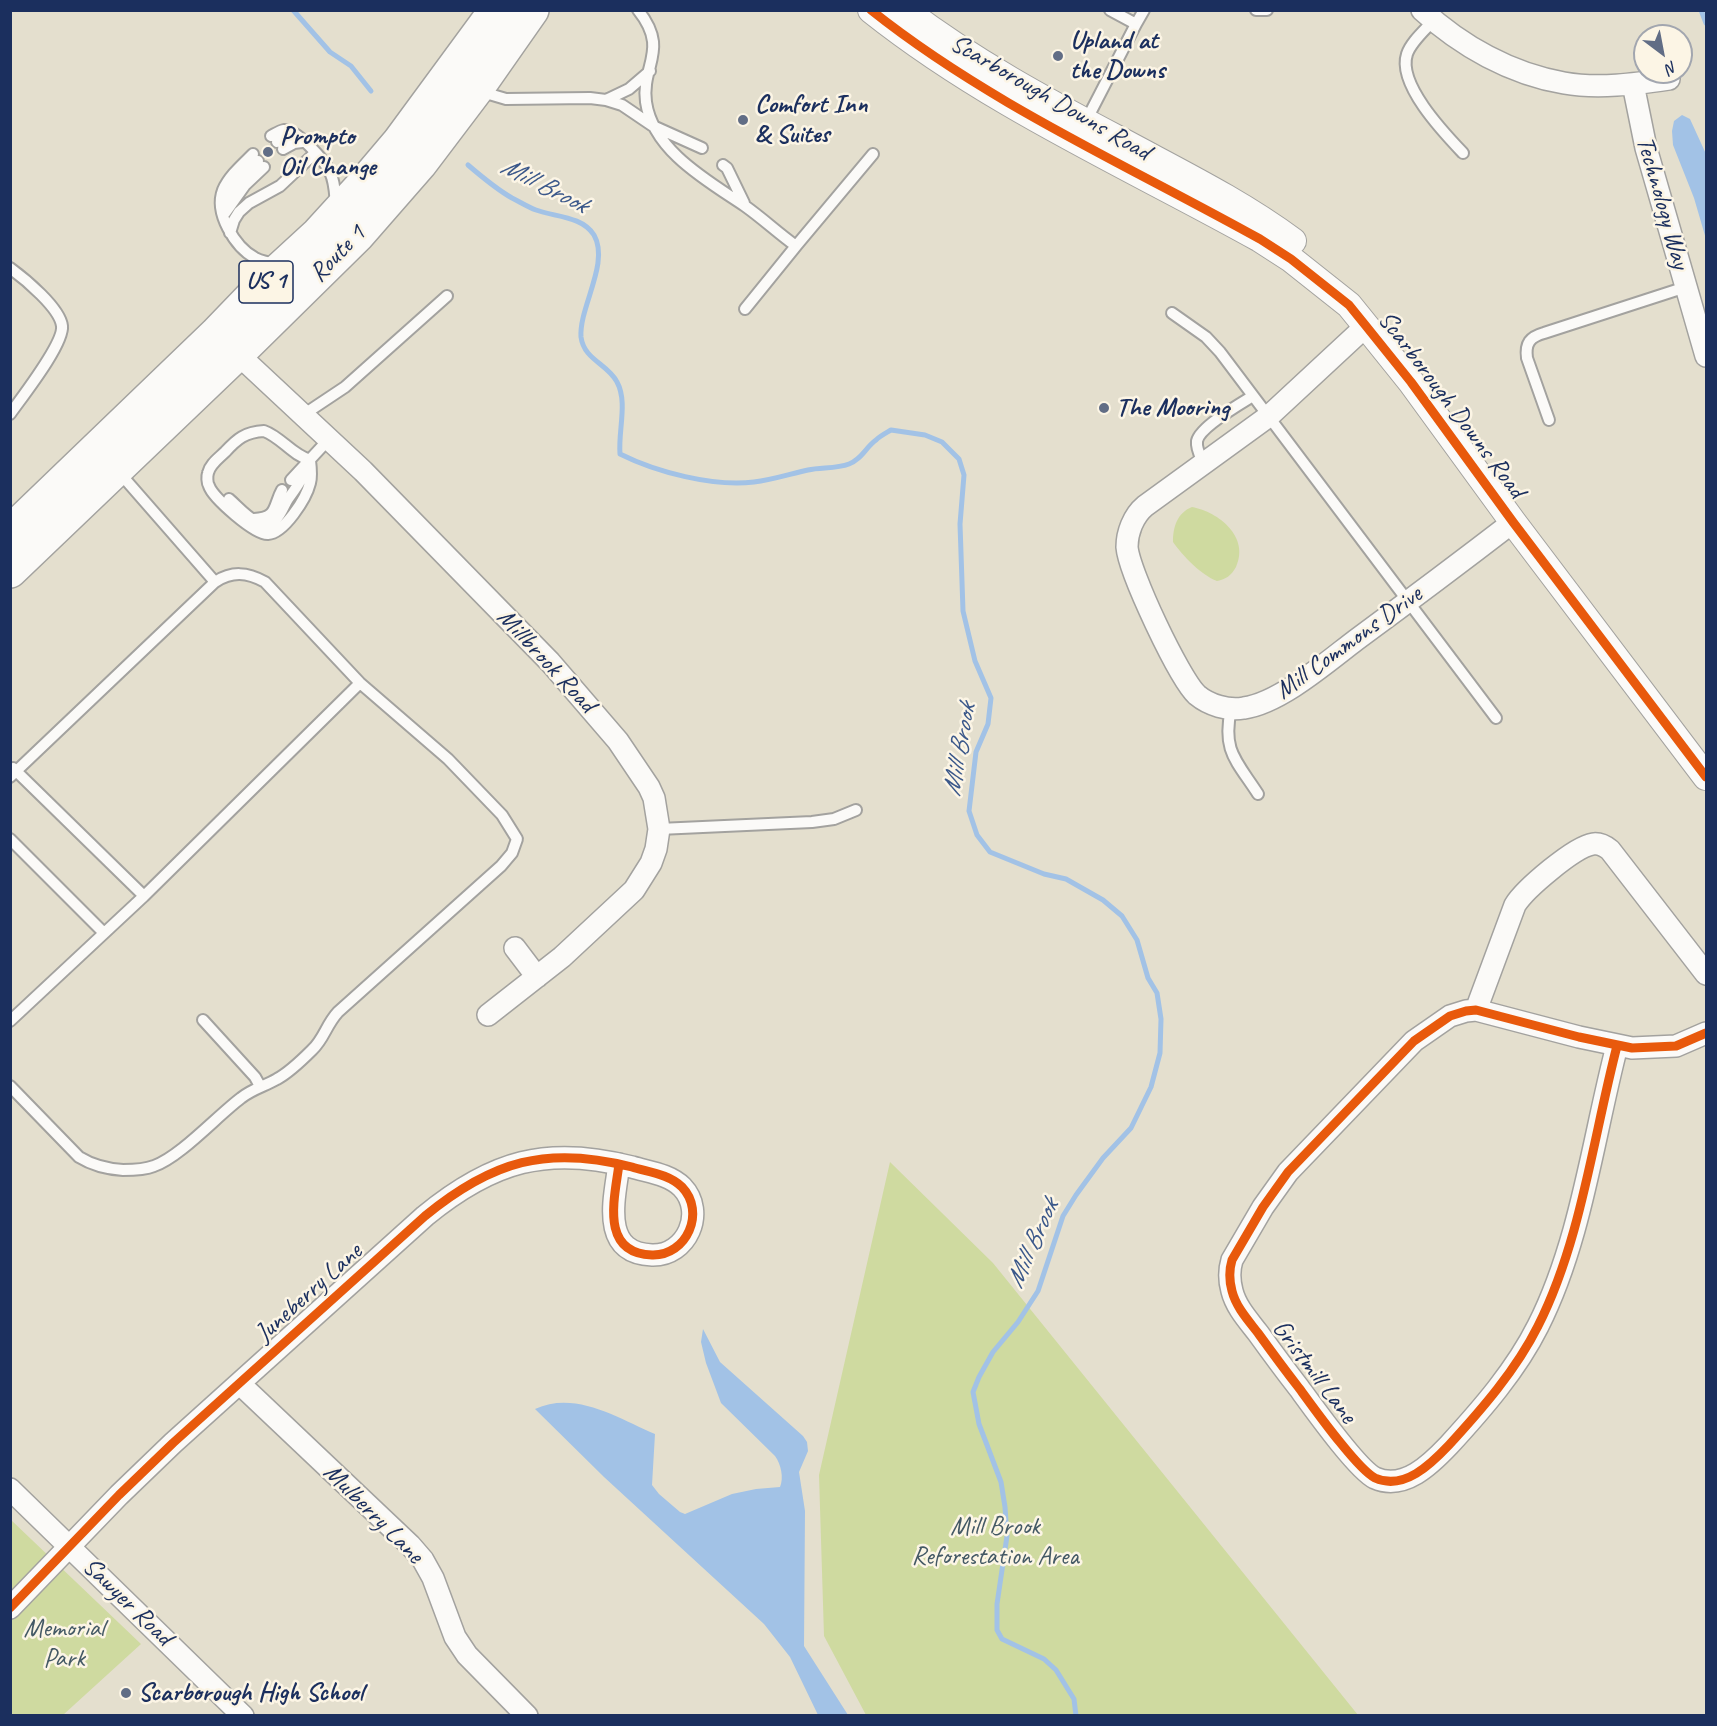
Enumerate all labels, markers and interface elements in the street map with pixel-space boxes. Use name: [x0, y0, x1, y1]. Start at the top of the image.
north arrow: [1633, 24, 1693, 84]
place label: Upland at the Downs: [1070, 25, 1165, 86]
street label: Scarborough Downs Road: [944, 28, 1156, 168]
marker: Upland at the Downs: [1051, 49, 1065, 63]
text: N: [1662, 56, 1681, 79]
place label: Comfort Inn & Suites: [755, 89, 867, 150]
marker: Comfort Inn & Suites: [736, 113, 750, 127]
place label: Prompto Oil Change: [280, 121, 376, 182]
street label: Technology Way: [1628, 133, 1696, 273]
marker: Prompto Oil Change: [261, 145, 275, 159]
water label: Mill Brook: [495, 150, 593, 222]
street label: Route 1: [303, 219, 373, 289]
road number: US 1: [239, 261, 293, 303]
street label: Scarborough Downs Road: [1371, 305, 1531, 505]
place label: The Mooring: [1116, 392, 1229, 424]
marker: The Mooring: [1097, 401, 1111, 415]
street label: Mill Commons Drive: [1270, 579, 1428, 707]
street label: Millbrook Road: [490, 602, 602, 720]
water label: Mill Brook: [936, 701, 984, 799]
water label: Mill Brook: [999, 1195, 1067, 1293]
street label: Juneberry Lane: [249, 1237, 369, 1349]
street label: Gristmill Lane: [1265, 1314, 1363, 1430]
street label: Mulberry Lane: [316, 1457, 430, 1571]
park label: Mill Brook Reforestation Area: [911, 1511, 1079, 1572]
street label: Sawyer Road: [75, 1551, 179, 1653]
park label: Memorial Park: [24, 1613, 104, 1674]
place label: Scarborough High School: [138, 1677, 363, 1709]
marker: Scarborough High School: [119, 1686, 133, 1700]

